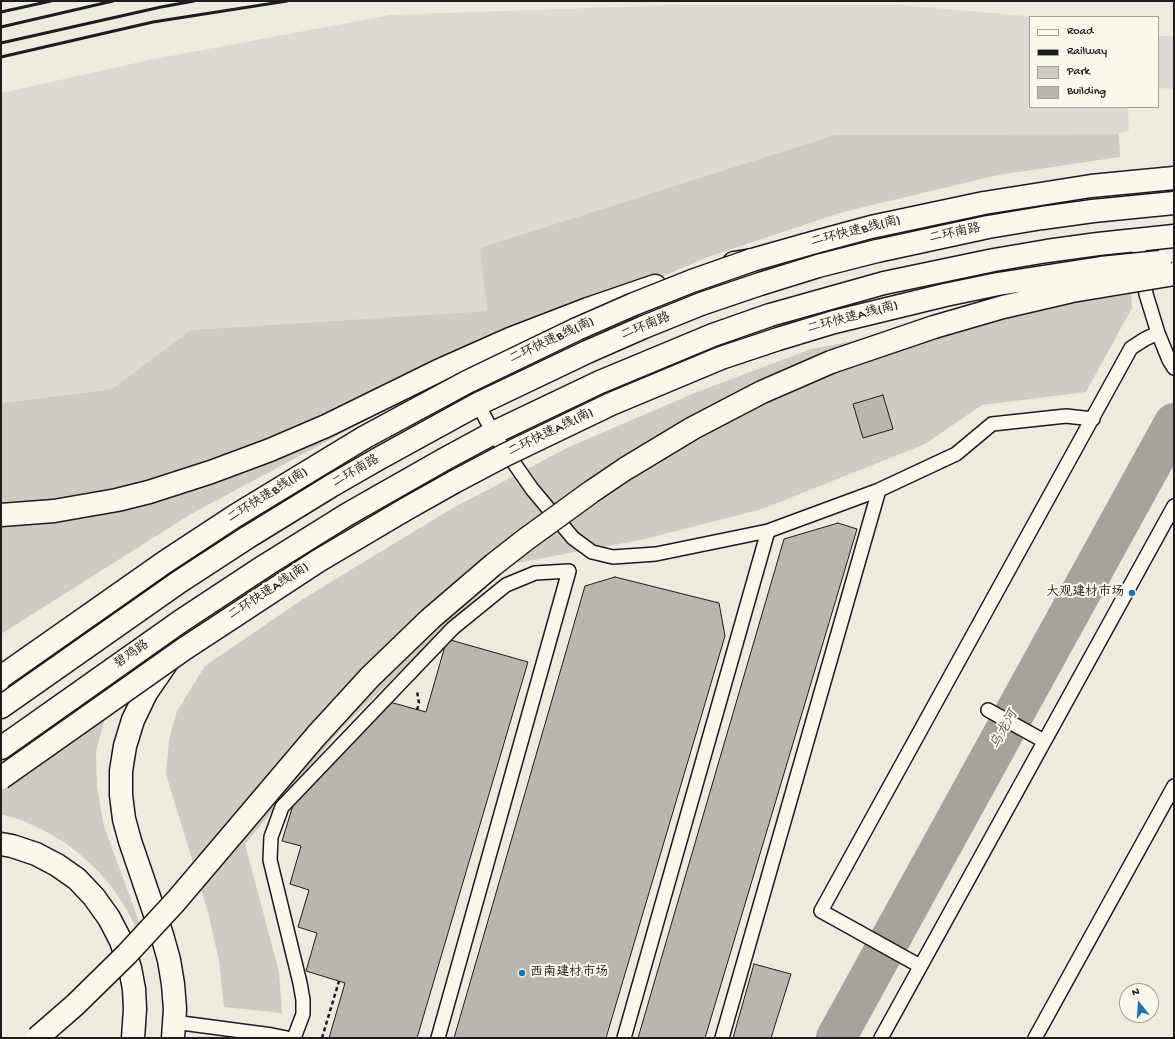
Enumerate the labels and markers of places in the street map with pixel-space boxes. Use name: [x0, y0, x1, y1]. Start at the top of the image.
place label: 大观建材市场: [1046, 585, 1124, 601]
marker: 大观建材市场: [1127, 588, 1137, 598]
place label: 西南建材市场: [530, 965, 608, 981]
marker: 西南建材市场: [517, 968, 527, 978]

